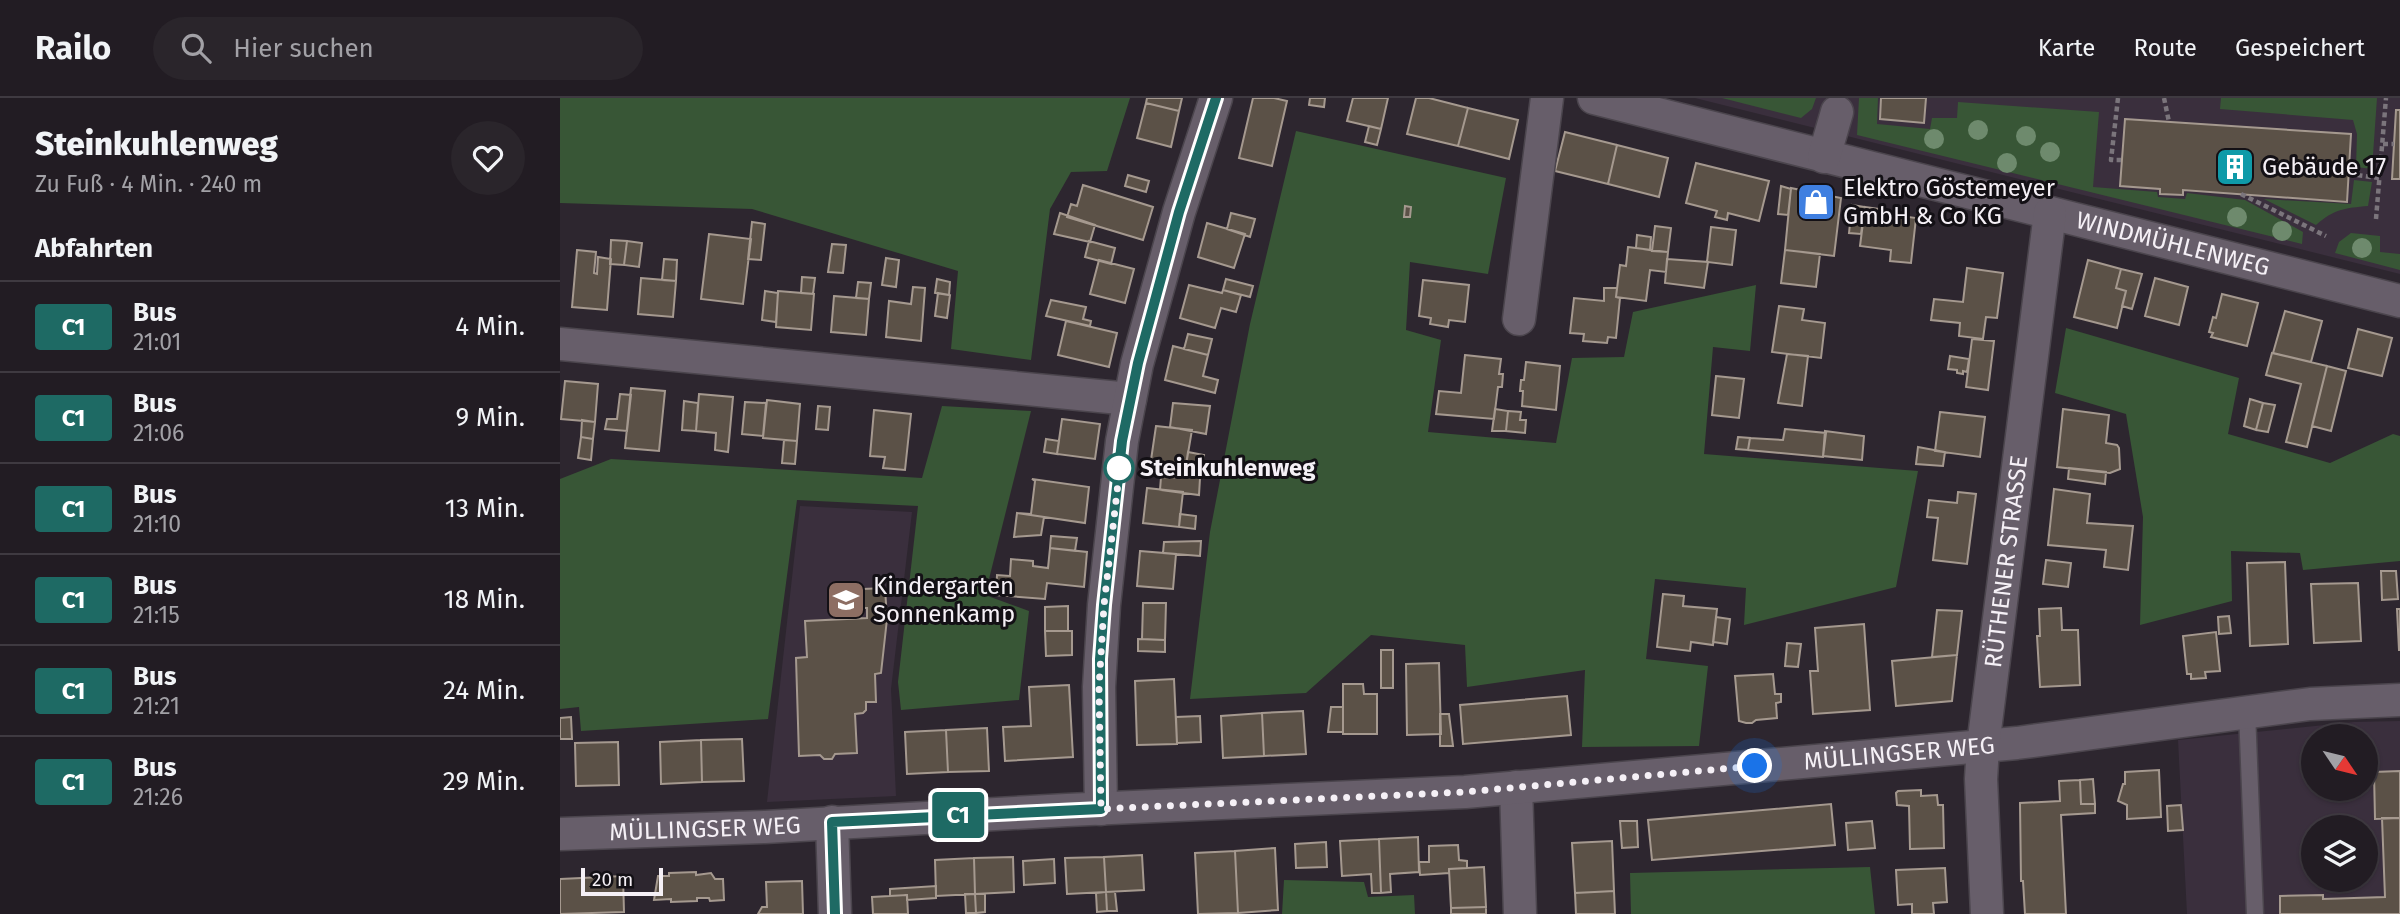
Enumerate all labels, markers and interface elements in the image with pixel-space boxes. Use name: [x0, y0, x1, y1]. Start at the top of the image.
search box: [153, 17, 643, 80]
text: Railo: [35, 28, 111, 68]
icon: search: [177, 29, 215, 67]
text: Hier suchen: [233, 33, 374, 64]
text: Karte: [2038, 34, 2095, 62]
text: Route: [2133, 34, 2197, 62]
text: Gespeichert: [2235, 34, 2365, 62]
button: heart: [451, 121, 525, 195]
text: Steinkuhlenweg: [35, 124, 278, 164]
building icon: Gebäude 17: [2214, 146, 2256, 188]
place label: Gebäude 17: [2262, 153, 2386, 181]
text: Zu Fuß · 4 Min. · 240 m: [35, 170, 262, 198]
place label: Elektro Göstemeyer GmbH & Co KG: [1843, 174, 2056, 230]
shop icon: Elektro Göstemeyer GmbH & Co KG: [1795, 181, 1837, 223]
street label: WINDMÜHLENWEG: [2073, 206, 2272, 282]
text: Abfahrten: [35, 233, 153, 264]
text: Bus: [133, 297, 176, 328]
text: 4 Min.: [455, 311, 525, 342]
text: C1: [62, 313, 85, 341]
text: 21:01: [133, 328, 182, 356]
text: Bus: [133, 388, 176, 419]
text: 9 Min.: [455, 402, 525, 433]
text: C1: [62, 404, 85, 432]
text: 21:06: [133, 419, 184, 447]
marker: Steinkuhlenweg: [1104, 453, 1134, 483]
place label: Steinkuhlenweg: [1140, 454, 1316, 482]
street label: RÜTHENER STRASSE: [1979, 454, 2033, 670]
text: Bus: [133, 479, 176, 510]
text: 13 Min.: [445, 493, 525, 524]
text: C1: [62, 495, 85, 523]
text: 21:10: [133, 510, 181, 538]
text: Bus: [133, 570, 176, 601]
place label: Kindergarten Sonnenkamp: [873, 572, 1015, 628]
school or university icon: Kindergarten Sonnenkamp: [825, 579, 867, 621]
text: 18 Min.: [443, 584, 525, 615]
text: C1: [62, 586, 85, 614]
text: 21:15: [133, 601, 180, 629]
text: Bus: [133, 661, 176, 692]
text: 24 Min.: [443, 675, 525, 706]
text: C1: [62, 677, 85, 705]
text: 21:21: [133, 692, 180, 720]
north arrow: [2301, 724, 2378, 802]
map controls: [2301, 724, 2378, 892]
street label: MÜLLINGSER WEG: [1803, 731, 1996, 776]
your location: [1737, 748, 1772, 783]
text: Bus: [133, 752, 176, 783]
text: 29 Min.: [443, 766, 525, 797]
text: C1: [62, 768, 85, 796]
text: 21:26: [133, 783, 183, 811]
line badge: C1: [926, 792, 990, 838]
text: C1: [946, 801, 970, 829]
street label: MÜLLINGSER WEG: [609, 811, 801, 846]
button: layers: [2301, 815, 2378, 892]
scale bar: [581, 865, 663, 897]
text: 20 m: [592, 868, 633, 891]

